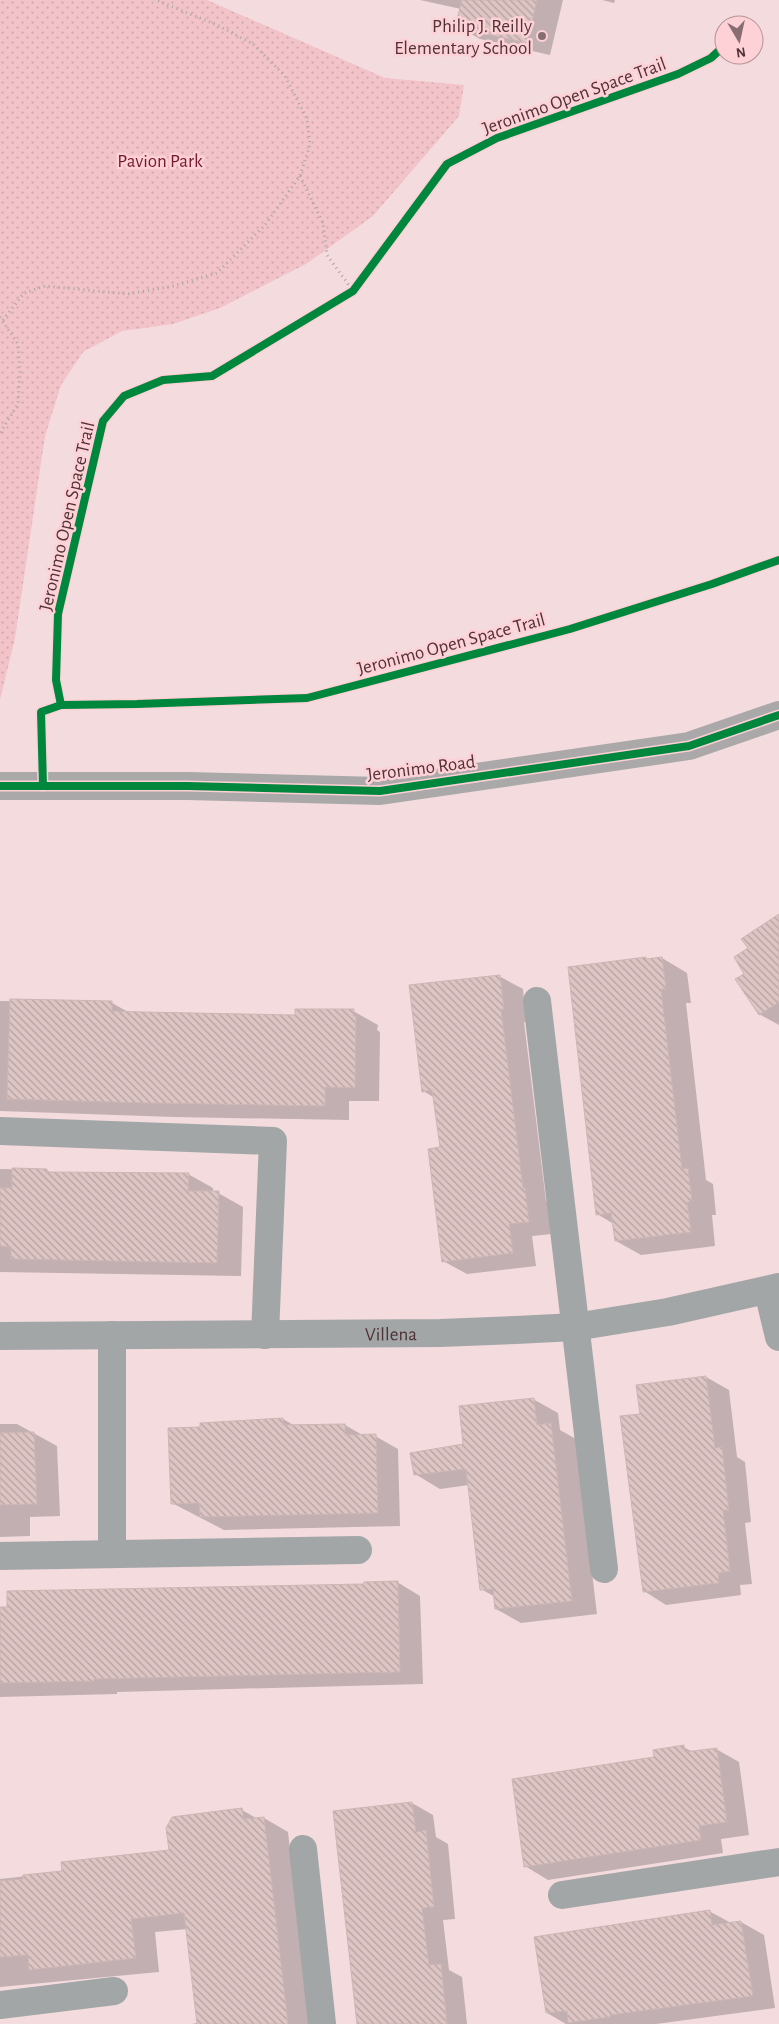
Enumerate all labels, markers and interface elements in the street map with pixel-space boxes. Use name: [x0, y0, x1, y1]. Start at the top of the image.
north arrow: [714, 15, 764, 65]
place label: Philip J. Reilly Elementary School: [394, 17, 532, 58]
marker: Philip J. Reilly Elementary School: [536, 30, 548, 42]
text: N: [735, 44, 747, 60]
street label: Jeronimo Open Space Trail: [480, 54, 669, 138]
park label: Pavion Park: [117, 152, 203, 171]
street label: Jeronimo Open Space Trail: [36, 420, 99, 613]
street label: Jeronimo Open Space Trail: [355, 610, 547, 679]
street label: Jeronimo Road: [366, 752, 477, 785]
street label: Villena: [365, 1325, 417, 1345]

